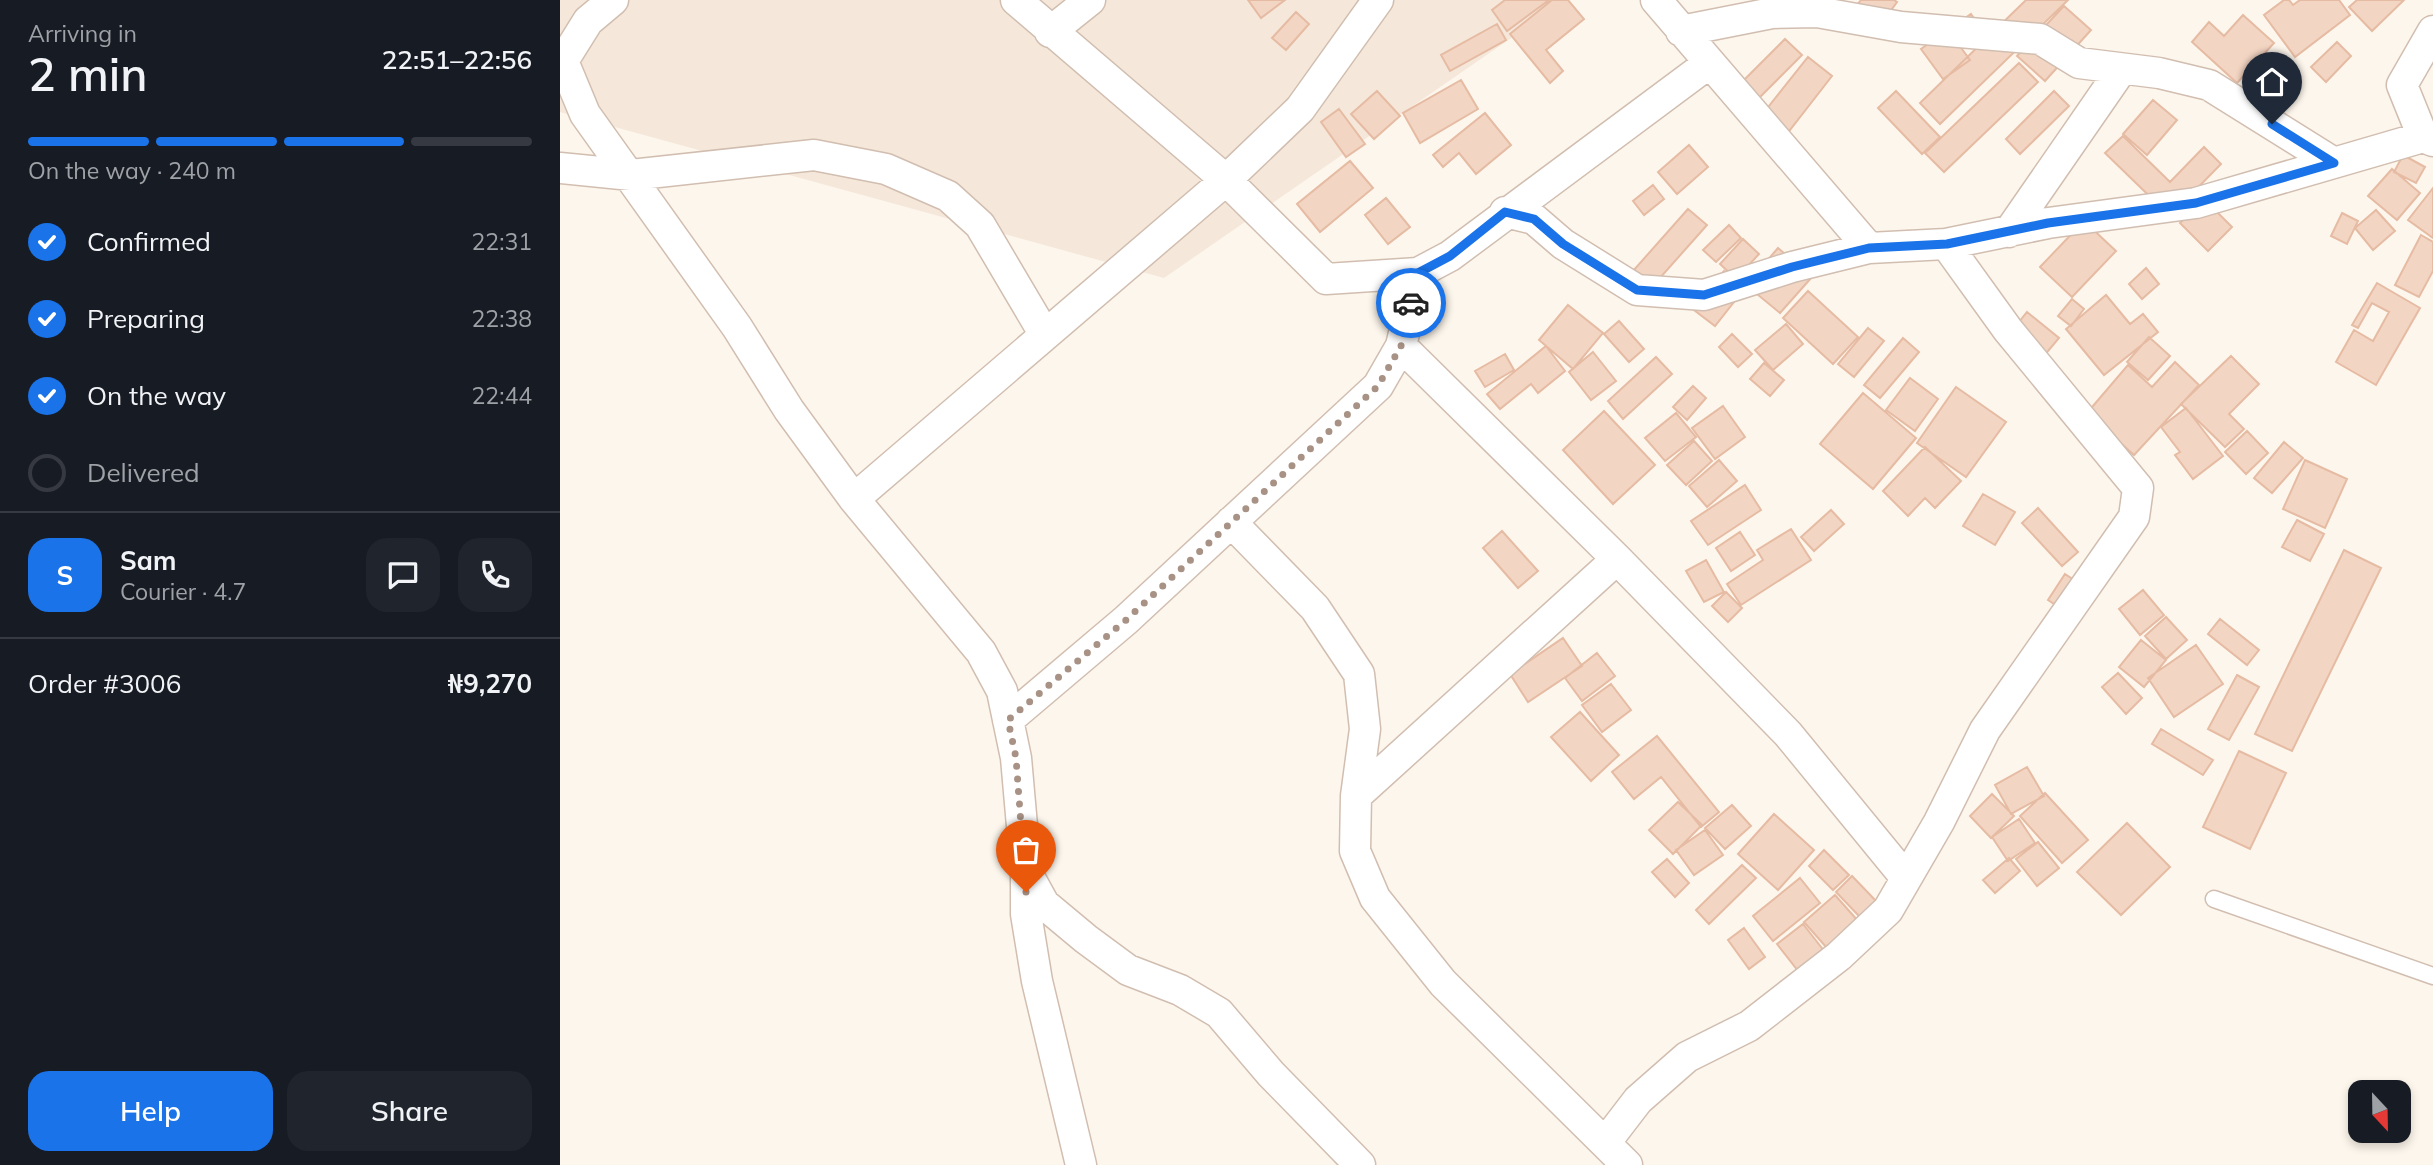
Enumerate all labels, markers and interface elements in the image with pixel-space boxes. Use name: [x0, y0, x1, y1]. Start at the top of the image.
text: Arriving in: [28, 19, 137, 48]
text: 22:51–22:56: [382, 43, 532, 76]
text: 2 min: [28, 45, 147, 103]
pin: [2242, 52, 2302, 124]
icon: home: [2253, 63, 2291, 101]
text: On the way · 240 m: [28, 156, 236, 185]
icon: check: [28, 223, 66, 261]
text: Confirmed: [87, 225, 211, 258]
text: 22:31: [472, 227, 532, 256]
courier: [1376, 268, 1446, 338]
icon: car: [1392, 284, 1430, 322]
icon: check: [28, 300, 66, 338]
text: Preparing: [87, 302, 205, 335]
text: 22:38: [472, 304, 532, 333]
icon: check: [28, 377, 66, 415]
text: On the way: [87, 379, 226, 412]
text: 22:44: [472, 381, 532, 410]
text: Delivered: [87, 456, 200, 489]
button: chat: [366, 538, 440, 612]
button: phone: [458, 538, 532, 612]
text: Sam: [120, 544, 176, 577]
text: S: [57, 559, 73, 592]
text: Courier · 4.7: [120, 577, 246, 606]
text: Order #3006: [28, 667, 181, 700]
text: ₦9,270: [448, 667, 532, 700]
pin: [996, 820, 1056, 892]
icon: bag: [1007, 831, 1045, 869]
button: Help: [28, 1071, 273, 1151]
button: Share: [287, 1071, 532, 1151]
north arrow: [2348, 1080, 2412, 1143]
map controls: [2348, 1080, 2411, 1143]

